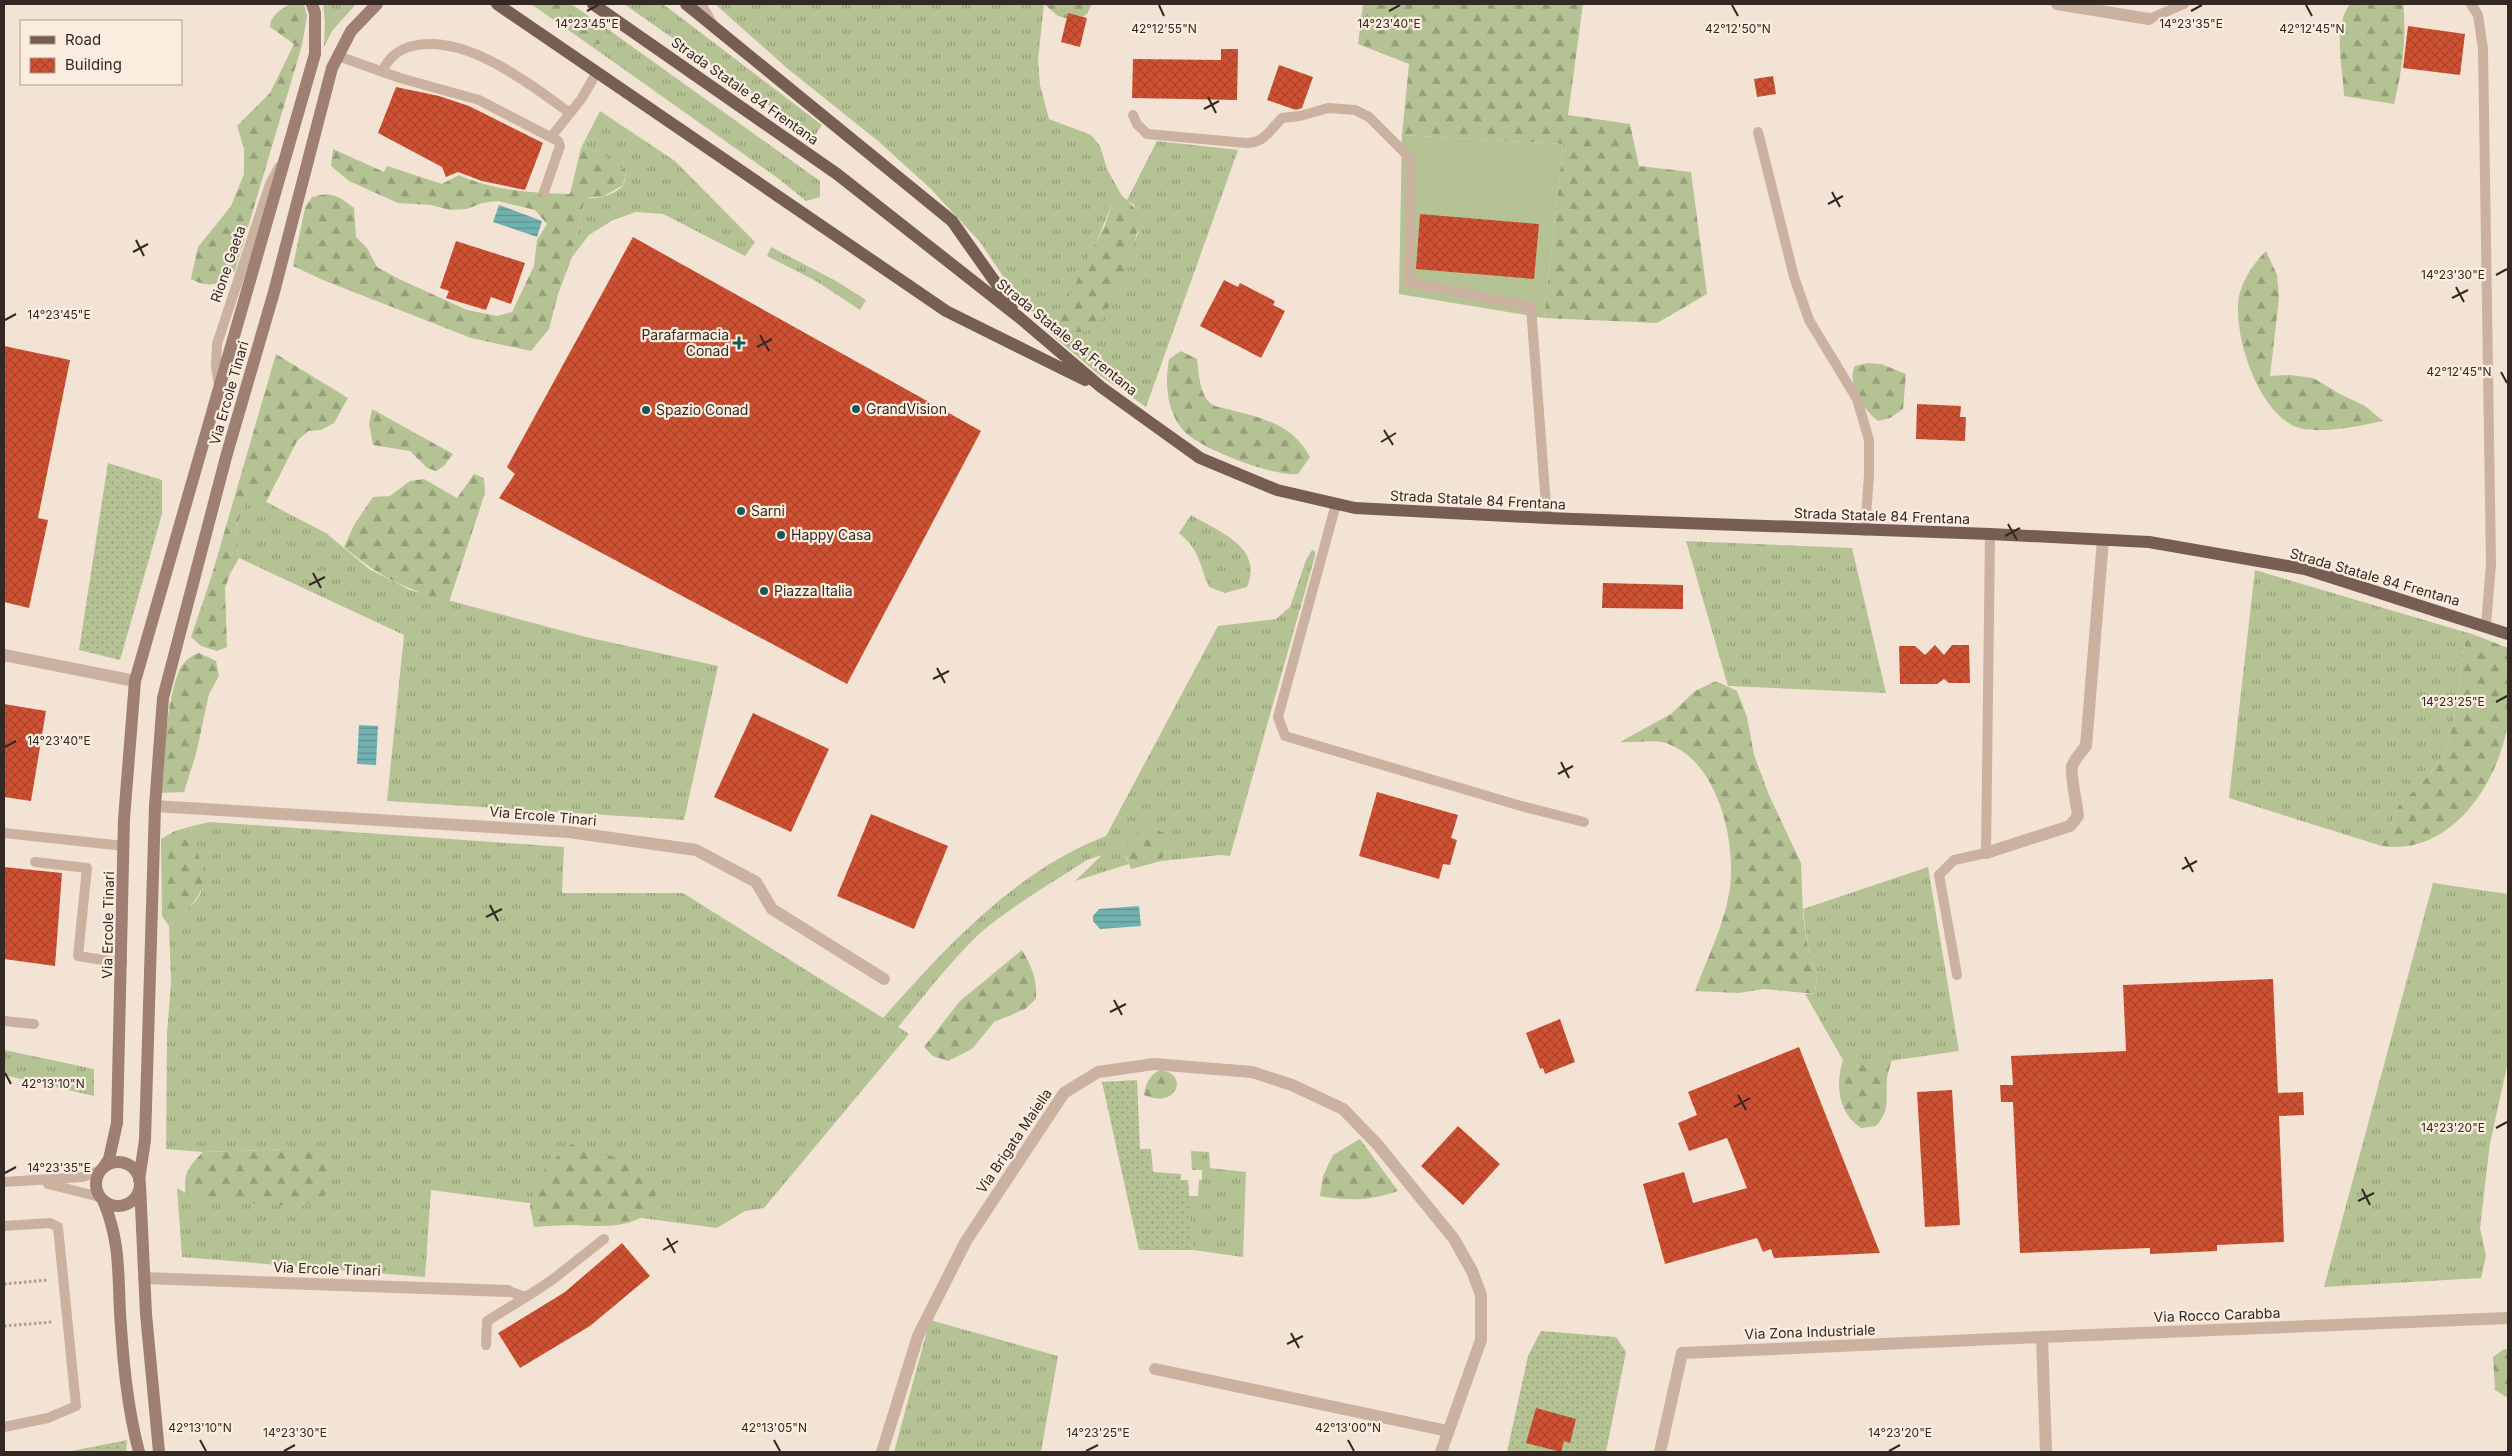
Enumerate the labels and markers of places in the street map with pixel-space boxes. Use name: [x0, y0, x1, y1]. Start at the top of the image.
place label: Parafarmacia Conad: [641, 326, 729, 359]
marker: Parafarmacia Conad: [733, 337, 745, 349]
place label: GrandVision: [866, 400, 947, 417]
place label: Spazio Conad: [656, 401, 748, 418]
marker: GrandVision: [850, 403, 862, 415]
marker: Spazio Conad: [640, 404, 652, 416]
place label: Sarni: [751, 502, 785, 519]
marker: Sarni: [735, 505, 747, 517]
place label: Happy Casa: [791, 526, 871, 543]
marker: Happy Casa: [775, 529, 787, 541]
place label: Piazza Italia: [774, 582, 853, 599]
marker: Piazza Italia: [758, 585, 770, 597]

